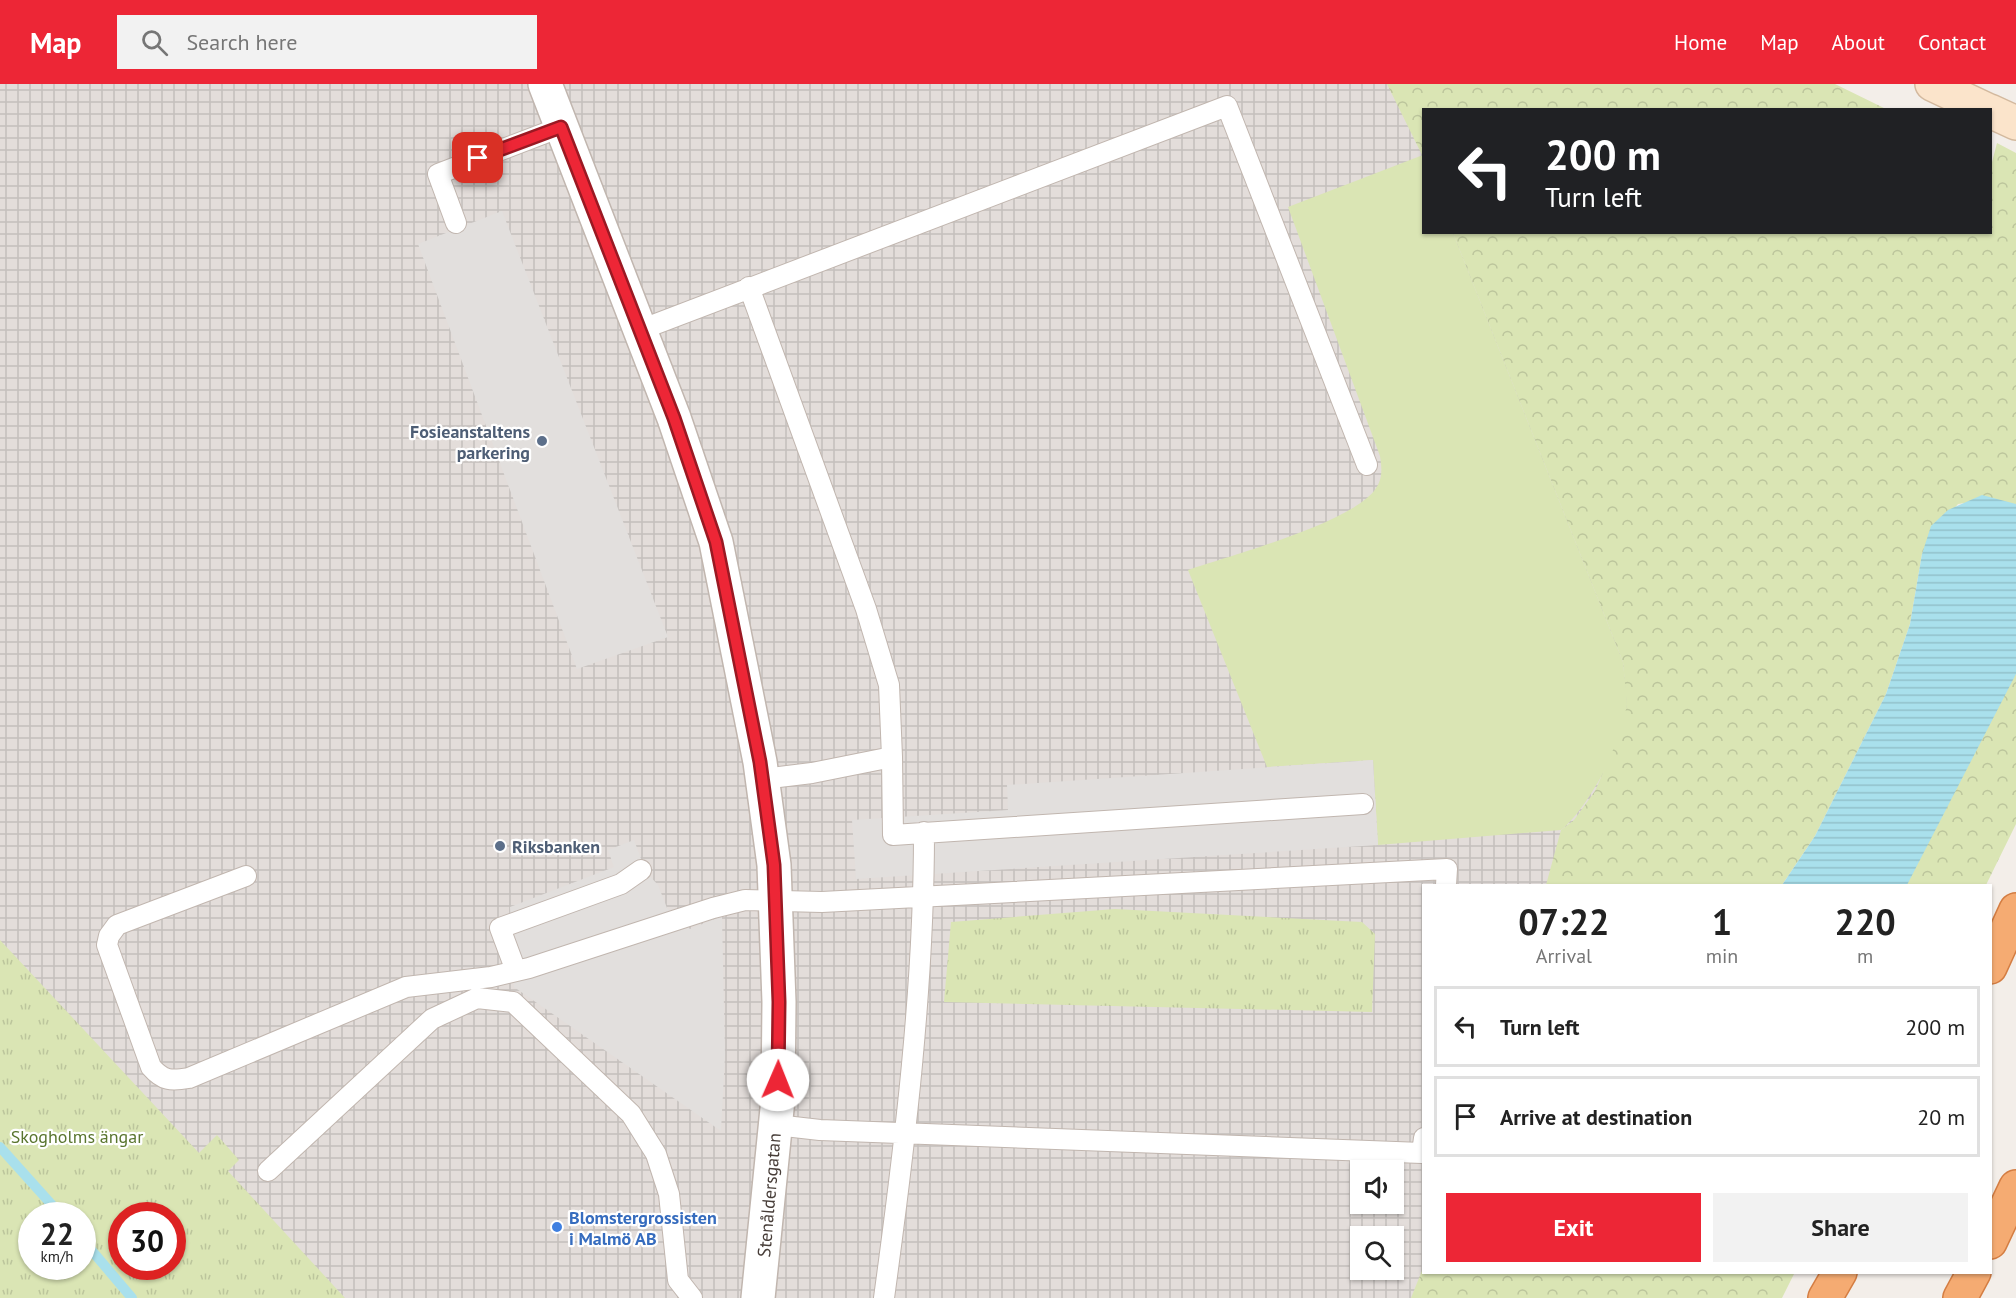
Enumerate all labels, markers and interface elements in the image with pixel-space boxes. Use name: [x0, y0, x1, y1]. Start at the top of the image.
search box: [117, 15, 537, 69]
text: Map: [30, 24, 81, 61]
icon: search: [138, 26, 171, 59]
text: Search here: [186, 28, 297, 56]
text: Home: [1674, 29, 1727, 56]
text: Map: [1760, 29, 1799, 56]
text: About: [1832, 29, 1885, 56]
text: Contact: [1918, 29, 1986, 56]
text: 200 m: [1545, 127, 1661, 182]
pin: [452, 132, 503, 183]
icon: left: [1446, 132, 1524, 210]
icon: arrive: [461, 141, 494, 174]
text: Turn left: [1545, 180, 1642, 214]
place label: Fosieanstaltens parkering: [410, 420, 530, 464]
marker: Fosieanstaltens parkering: [535, 434, 549, 448]
place label: Riksbanken: [512, 835, 600, 858]
marker: Riksbanken: [493, 839, 507, 853]
text: 07:22: [1518, 898, 1610, 945]
text: 1: [1712, 898, 1732, 945]
text: 220: [1835, 898, 1896, 945]
text: Arrival: [1536, 943, 1592, 969]
text: min: [1706, 943, 1738, 969]
text: m: [1857, 943, 1873, 969]
icon: left: [1449, 1010, 1482, 1043]
text: Turn left: [1500, 1013, 1580, 1041]
text: 200 m: [1905, 1013, 1965, 1041]
position arrow: [746, 1048, 810, 1112]
icon: arrive: [1449, 1100, 1482, 1133]
text: Arrive at destination: [1500, 1103, 1692, 1131]
text: 20 m: [1917, 1103, 1965, 1131]
park label: Skogholms ängar: [11, 1125, 143, 1148]
street label: Stenåldersgatan: [752, 1132, 786, 1258]
map controls: [1350, 1160, 1404, 1280]
button: sound: [1350, 1160, 1404, 1214]
button: Exit: [1446, 1193, 1701, 1262]
button: Share: [1713, 1193, 1968, 1262]
speed limit sign: 30: [108, 1202, 186, 1280]
place label: Blomstergrossisten i Malmö AB: [569, 1206, 717, 1250]
text: 22: [40, 1214, 74, 1253]
marker: Blomstergrossisten i Malmö AB: [550, 1220, 564, 1234]
button: search: [1350, 1226, 1404, 1280]
text: km/h: [41, 1247, 73, 1266]

